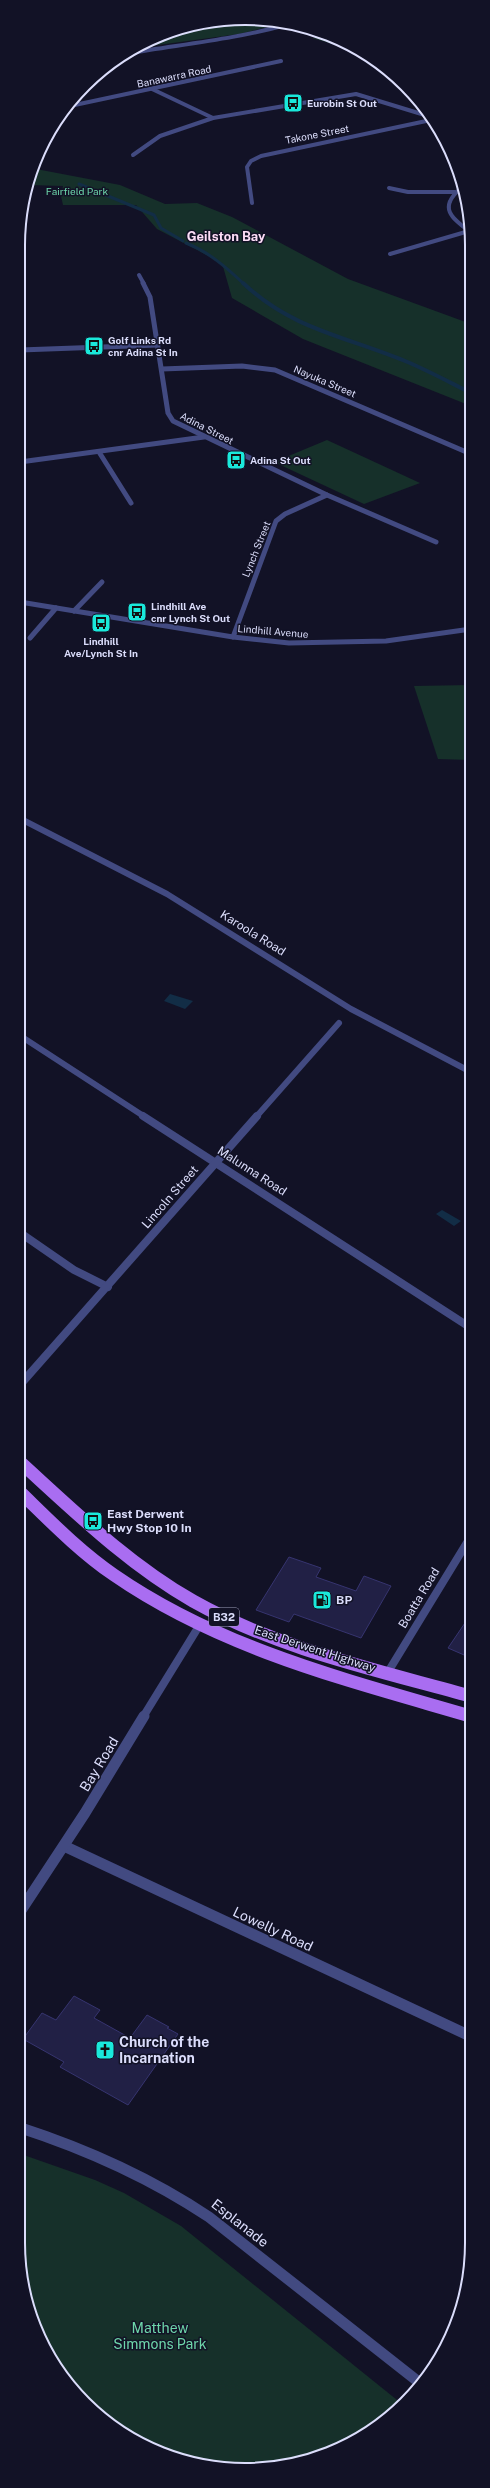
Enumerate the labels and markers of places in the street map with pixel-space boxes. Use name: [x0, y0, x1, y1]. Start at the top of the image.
bus stop icon: Eurobin St Out: [282, 92, 304, 114]
place label: Eurobin St Out: [307, 97, 377, 109]
place label: Golf Links Rd cnr Adina St In: [108, 334, 178, 358]
bus stop icon: Golf Links Rd cnr Adina St In: [83, 335, 105, 357]
bus stop icon: Adina St Out: [225, 449, 247, 471]
place label: Adina St Out: [250, 454, 311, 466]
place label: Lindhill Ave cnr Lynch St Out: [151, 600, 230, 624]
bus stop icon: Lindhill Ave cnr Lynch St Out: [126, 601, 148, 623]
bus stop icon: Lindhill Ave/Lynch St In: [90, 612, 112, 634]
place label: Lindhill Ave/Lynch St In: [64, 635, 138, 659]
place label: East Derwent Hwy Stop 10 In: [107, 1507, 192, 1535]
bus stop icon: East Derwent Hwy Stop 10 In: [82, 1510, 104, 1532]
fuel station icon: BP: [311, 1589, 333, 1611]
place label: BP: [336, 1593, 352, 1607]
place label: Church of the Incarnation: [119, 2034, 209, 2066]
church icon: Church of the Incarnation: [94, 2039, 116, 2061]

